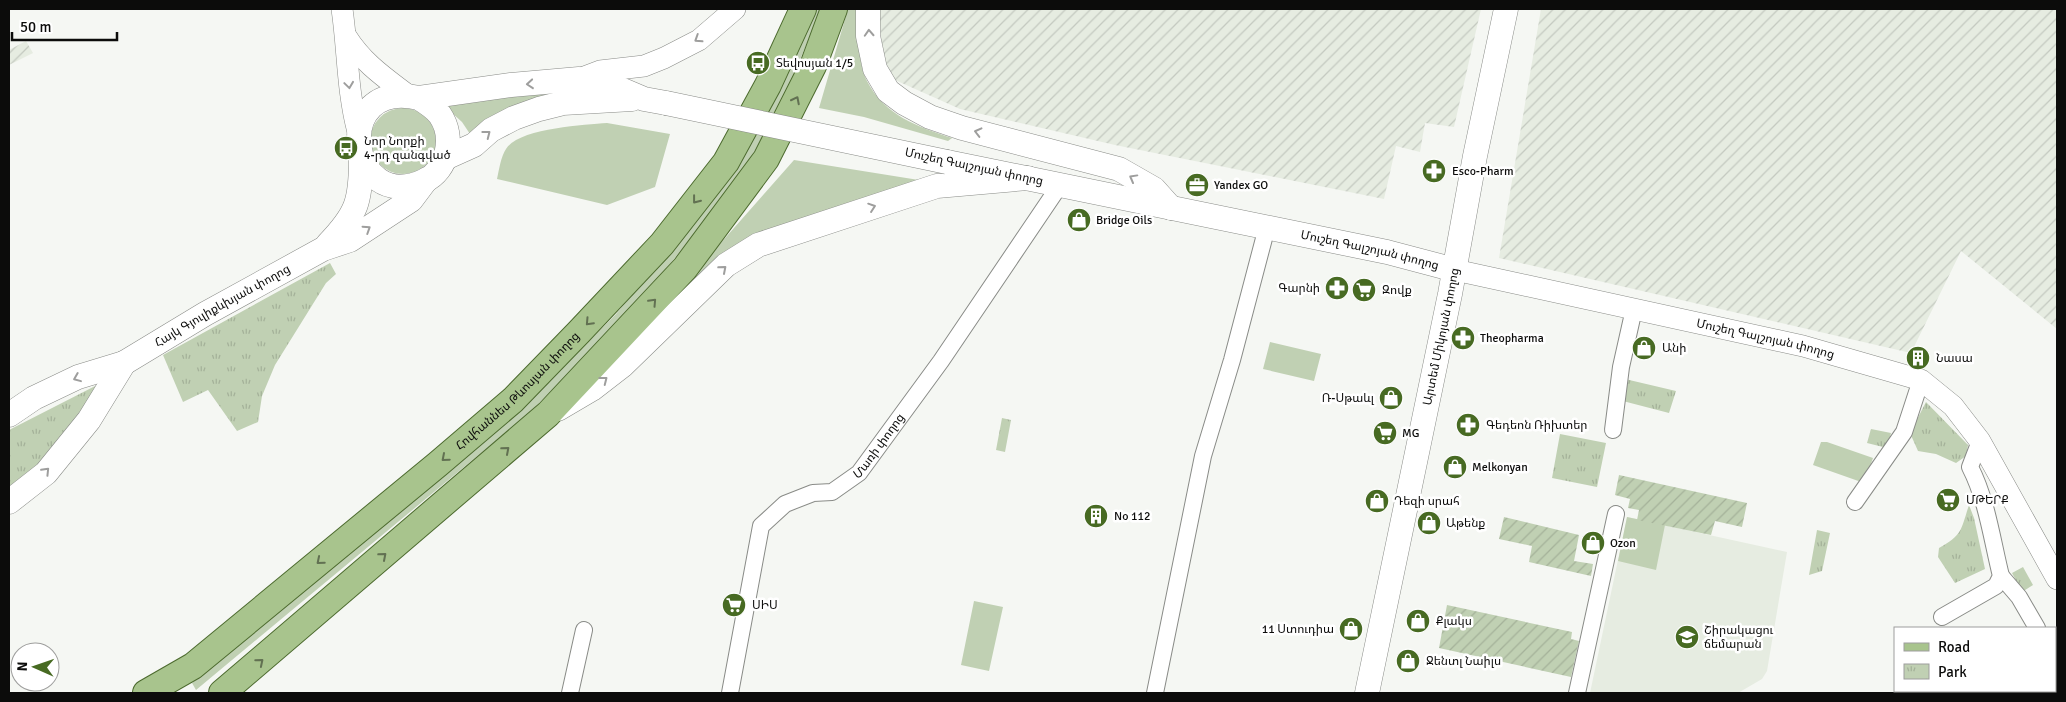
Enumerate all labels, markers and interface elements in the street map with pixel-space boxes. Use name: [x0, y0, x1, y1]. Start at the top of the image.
scale bar: [12, 10, 118, 42]
text: 50 m: [20, 18, 51, 36]
one-way arrow: [863, 28, 874, 36]
one-way arrow: [694, 33, 703, 43]
bus stop icon: Տեվոսյան 1/5: [745, 50, 771, 76]
place label: Տեվոսյան 1/5: [776, 56, 853, 71]
one-way arrow: [526, 78, 534, 89]
one-way arrow: [343, 80, 353, 89]
one-way arrow: [790, 96, 800, 105]
one-way arrow: [973, 127, 982, 138]
one-way arrow: [481, 131, 490, 139]
place label: Նոր Նորքի 4-րդ զանգված: [364, 134, 451, 163]
bus stop icon: Նոր Նորքի 4-րդ զանգված: [333, 135, 359, 161]
street label: Մուշեղ Գալշոյան փողոց: [903, 145, 1045, 189]
pharmacy icon: Esco-Pharm: [1421, 158, 1447, 184]
place label: Esco-Pharm: [1452, 164, 1513, 179]
office icon: Yandex GO: [1184, 172, 1210, 198]
one-way arrow: [1130, 174, 1139, 184]
place label: Yandex GO: [1214, 178, 1268, 193]
one-way arrow: [694, 194, 702, 203]
one-way arrow: [867, 203, 876, 213]
shop icon: Bridge Oils: [1066, 207, 1092, 233]
place label: Bridge Oils: [1096, 213, 1152, 228]
one-way arrow: [361, 226, 371, 235]
street label: Մուշեղ Գալշոյան փողոց: [1299, 227, 1441, 273]
street label: Հայկ Գյուլիքևխյան փողոց: [152, 261, 293, 350]
one-way arrow: [717, 265, 726, 274]
street label: Արտեմ Միկոյան փողոց: [1420, 266, 1462, 407]
pharmacy icon: Գարնի: [1324, 275, 1350, 301]
supermarket icon: Զովք: [1351, 277, 1377, 303]
place label: Գարնի: [1278, 281, 1320, 296]
place label: Զովք: [1382, 283, 1412, 298]
one-way arrow: [647, 299, 656, 308]
street label: Մուշեղ Գալշոյան փողոց: [1695, 315, 1836, 362]
one-way arrow: [586, 316, 595, 325]
pharmacy icon: Theopharma: [1450, 325, 1476, 351]
street label: Հովհաննես Թևոսյան փողոց: [453, 329, 583, 453]
place label: Theopharma: [1480, 331, 1544, 346]
shop icon: Անի: [1631, 335, 1657, 361]
place label: Անի: [1662, 341, 1686, 356]
building icon: Նասա: [1905, 345, 1931, 371]
place label: Նասա: [1936, 351, 1973, 366]
one-way arrow: [74, 372, 82, 382]
one-way arrow: [598, 377, 607, 385]
shop icon: Ռ-Սթաևլ: [1378, 385, 1404, 411]
place label: Ռ-Սթաևլ: [1322, 391, 1375, 406]
street label: Մառի փողոց: [850, 410, 908, 482]
pharmacy icon: Գեդեոն Ռիխտեր: [1455, 412, 1481, 438]
place label: Գեդեոն Ռիխտեր: [1486, 418, 1587, 433]
supermarket icon: MG: [1372, 420, 1398, 446]
place label: MG: [1402, 426, 1419, 441]
one-way arrow: [501, 447, 510, 456]
one-way arrow: [442, 452, 451, 461]
shop icon: Melkonyan: [1442, 454, 1468, 480]
place label: Melkonyan: [1472, 460, 1528, 475]
one-way arrow: [40, 468, 49, 477]
supermarket icon: ՄԹԵՐՔ: [1935, 487, 1961, 513]
shop icon: Դեզի սրահ: [1364, 488, 1390, 514]
place label: ՄԹԵՐՔ: [1966, 493, 2009, 508]
place label: Դեզի սրահ: [1394, 494, 1460, 509]
building icon: No 112: [1083, 503, 1109, 529]
place label: No 112: [1114, 509, 1150, 524]
shop icon: Աթենք: [1416, 510, 1442, 536]
place label: Աթենք: [1446, 516, 1486, 531]
shop icon: Ozon: [1580, 530, 1606, 556]
place label: Ozon: [1610, 536, 1636, 551]
one-way arrow: [377, 554, 386, 562]
one-way arrow: [317, 556, 326, 564]
supermarket icon: ՍԻՍ: [721, 592, 747, 618]
place label: ՍԻՍ: [752, 598, 778, 613]
shop icon: Քլակս: [1405, 608, 1431, 634]
place label: Քլակս: [1436, 614, 1472, 629]
shop icon: 11 Ստուդիա: [1338, 616, 1364, 642]
place label: 11 Ստուդիա: [1262, 622, 1334, 637]
place label: Շիրակացու ճեմարան: [1704, 623, 1774, 652]
school or university icon: Շիրակացու ճեմարան: [1674, 624, 1700, 650]
legend: [1894, 627, 2056, 692]
text: Road: [1938, 638, 1970, 656]
north arrow: [10, 642, 60, 692]
shop icon: Ջենտլ Նաիլս: [1395, 648, 1421, 674]
place label: Ջենտլ Նաիլս: [1426, 654, 1501, 669]
one-way arrow: [254, 659, 263, 668]
text: N: [14, 661, 31, 672]
text: Park: [1938, 663, 1967, 681]

